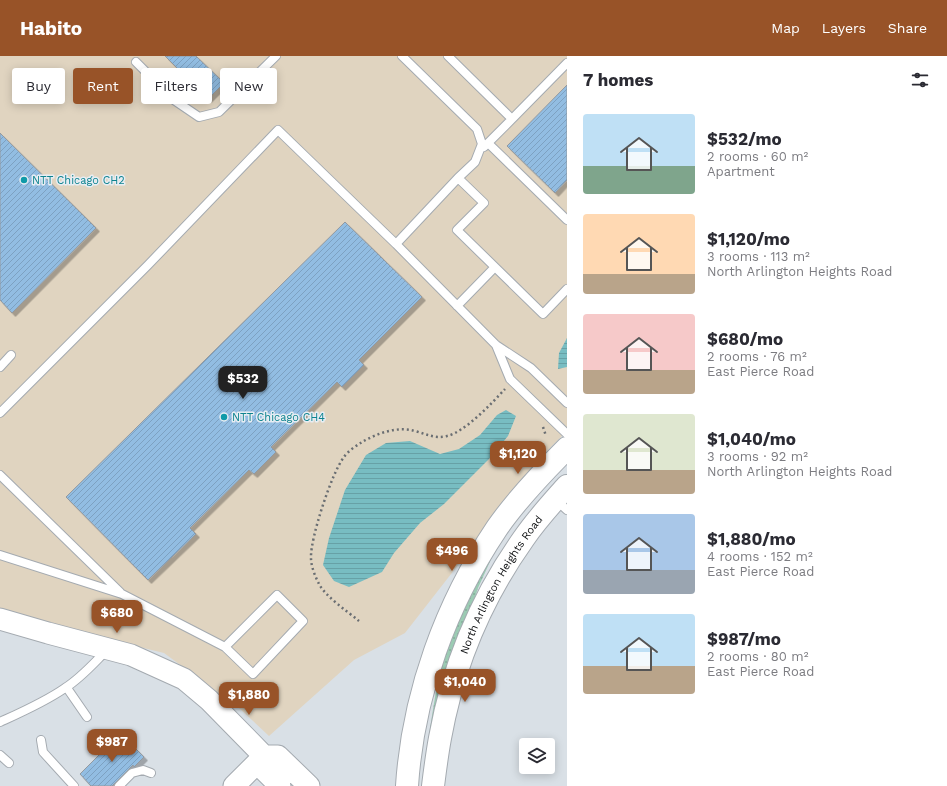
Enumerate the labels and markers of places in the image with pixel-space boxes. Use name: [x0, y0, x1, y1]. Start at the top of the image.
place label: NTT Chicago CH2: [32, 174, 125, 187]
marker: NTT Chicago CH2: [19, 175, 29, 185]
pin: $532: [219, 366, 267, 400]
place label: NTT Chicago CH4: [232, 411, 325, 424]
marker: NTT Chicago CH4: [219, 412, 229, 422]
pin: $1,120: [485, 441, 551, 475]
pin: $496: [428, 538, 476, 572]
pin: $680: [93, 600, 141, 634]
pin: $1,040: [432, 669, 498, 703]
pin: $1,880: [216, 682, 282, 716]
pin: $987: [88, 729, 136, 763]

